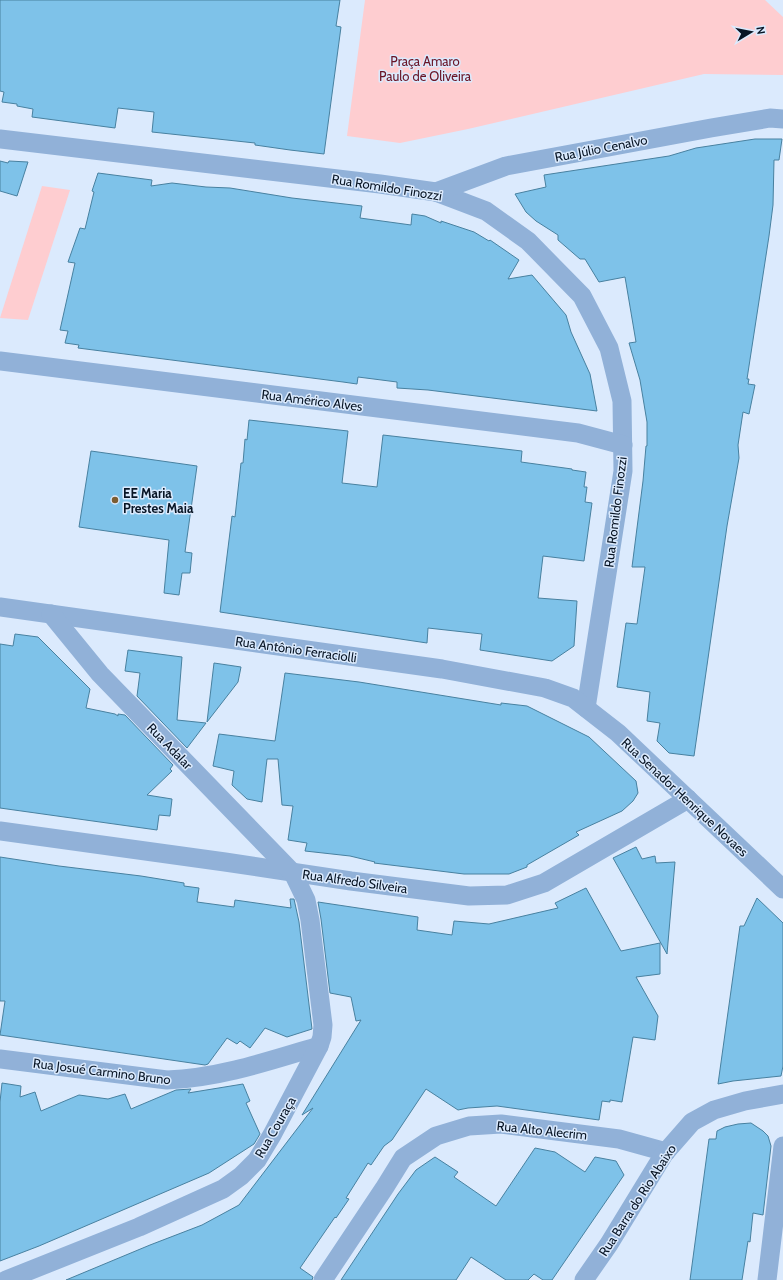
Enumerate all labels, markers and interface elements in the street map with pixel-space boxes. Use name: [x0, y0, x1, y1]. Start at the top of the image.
north arrow: [731, 12, 771, 52]
text: N: [753, 25, 768, 35]
park label: Praça Amaro Paulo de Oliveira: [379, 53, 472, 84]
street label: Rua Júlio Cenalvo: [553, 131, 649, 165]
street label: Rua Romildo Finozzi: [331, 170, 443, 204]
street label: Rua Américo Alves: [261, 386, 364, 414]
street label: Rua Romildo Finozzi: [600, 456, 630, 568]
place label: EE Maria Prestes Maia: [123, 485, 194, 516]
marker: EE Maria Prestes Maia: [110, 495, 120, 505]
street label: Rua Antônio Ferraciolli: [234, 633, 358, 665]
street label: Rua Adalar: [144, 719, 197, 773]
street label: Rua Senador Henrique Novaes: [619, 734, 752, 860]
street label: Rua Alfredo Silveira: [301, 866, 409, 896]
street label: Rua Josué Carmino Bruno: [32, 1055, 172, 1087]
street label: Rua Couraça: [251, 1093, 299, 1160]
street label: Rua Alto Alecrim: [496, 1117, 588, 1143]
street label: Rua Barra do Rio Abaixo: [595, 1141, 679, 1259]

